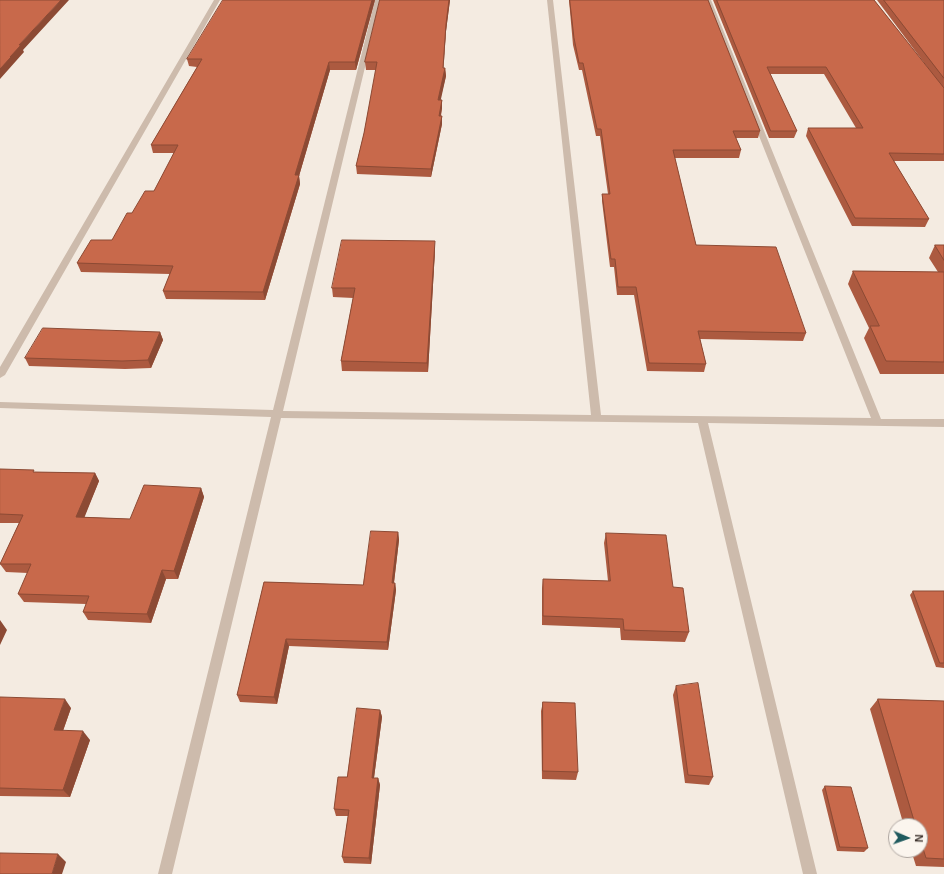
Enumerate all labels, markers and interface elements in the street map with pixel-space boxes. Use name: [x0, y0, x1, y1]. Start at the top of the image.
north arrow: [888, 818, 928, 858]
text: N: [913, 834, 925, 843]

